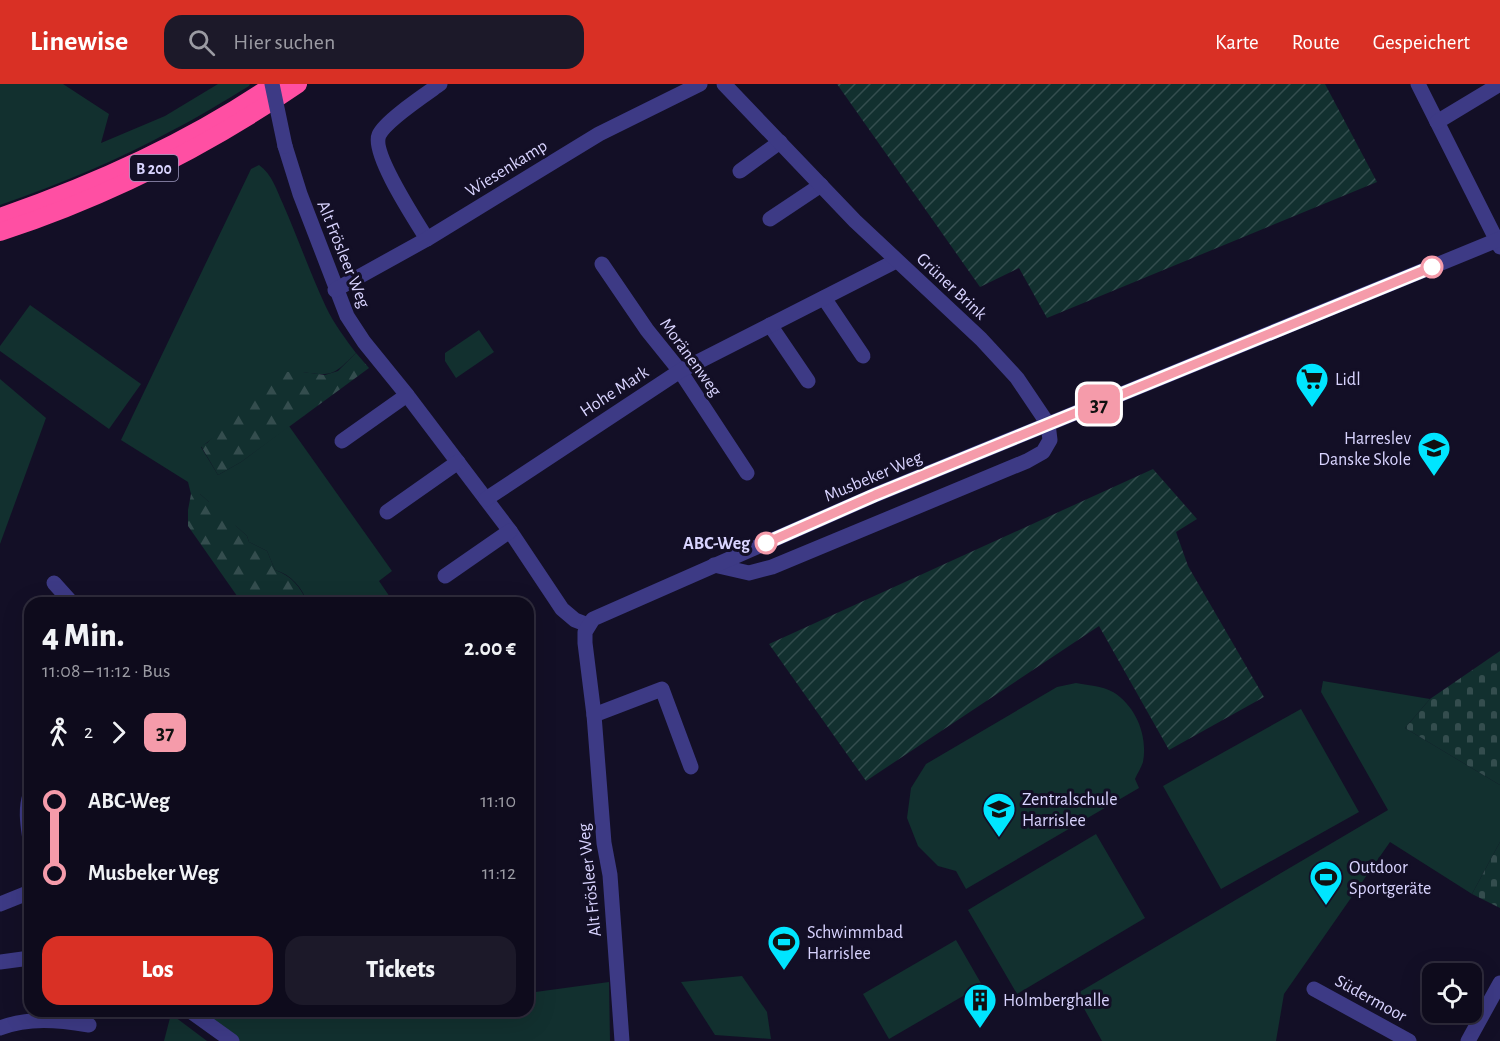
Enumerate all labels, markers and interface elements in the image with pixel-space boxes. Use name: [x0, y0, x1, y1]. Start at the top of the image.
search box: [164, 15, 584, 69]
icon: search: [185, 26, 218, 59]
text: Linewise: [30, 28, 128, 56]
text: Hier suchen: [233, 31, 335, 53]
text: Karte: [1215, 32, 1259, 53]
text: Route: [1292, 32, 1340, 53]
text: Gespeichert: [1373, 32, 1470, 53]
street label: Wiesenkamp: [463, 137, 551, 201]
road number: B 200: [130, 155, 178, 181]
street label: Alt Frösleer Weg: [313, 198, 373, 311]
street label: Grüner Brink: [913, 250, 990, 324]
unlabelled marker: [1421, 256, 1443, 278]
street label: Moränenweg: [656, 315, 725, 400]
supermarket icon: Lidl: [1294, 361, 1330, 408]
street label: Hohe Mark: [577, 363, 653, 421]
place label: Lidl: [1335, 371, 1361, 389]
line badge: 37: [1072, 384, 1126, 424]
text: 37: [1090, 394, 1108, 415]
place label: Harreslev Danske Skole: [1318, 430, 1411, 469]
school or university icon: Harreslev Danske Skole: [1416, 430, 1452, 477]
street label: Musbeker Weg: [822, 448, 925, 506]
marker: ABC-Weg: [755, 532, 777, 554]
place label: ABC-Weg: [683, 535, 751, 553]
text: 4 Min.: [42, 620, 124, 653]
text: 2.00 €: [464, 637, 516, 659]
text: 11:08 – 11:12 · Bus: [42, 661, 170, 681]
icon: walk: [42, 716, 75, 749]
icon: forward: [102, 716, 135, 749]
text: 2: [84, 722, 93, 742]
text: 37: [156, 722, 174, 743]
text: ABC-Weg: [88, 790, 170, 812]
text: 11:10: [480, 791, 516, 811]
school or university icon: Zentralschule Harrislee: [981, 791, 1017, 838]
place label: Zentralschule Harrislee: [1022, 791, 1118, 830]
street label: Alt Frösleer Weg: [575, 822, 605, 938]
sports icon: Outdoor Sportgeräte: [1308, 859, 1344, 906]
place label: Outdoor Sportgeräte: [1349, 859, 1431, 898]
text: Musbeker Weg: [88, 862, 219, 884]
text: 11:12: [482, 863, 516, 883]
sports icon: Schwimmbad Harrislee: [766, 924, 802, 971]
place label: Schwimmbad Harrislee: [807, 924, 903, 963]
button: Los: [42, 936, 273, 1005]
button: Tickets: [285, 936, 516, 1005]
map controls: [1422, 963, 1482, 1023]
button: locate: [1422, 963, 1482, 1023]
street label: Südermoor: [1332, 972, 1409, 1026]
building icon: Holmberghalle: [962, 982, 998, 1029]
place label: Holmberghalle: [1003, 992, 1110, 1010]

